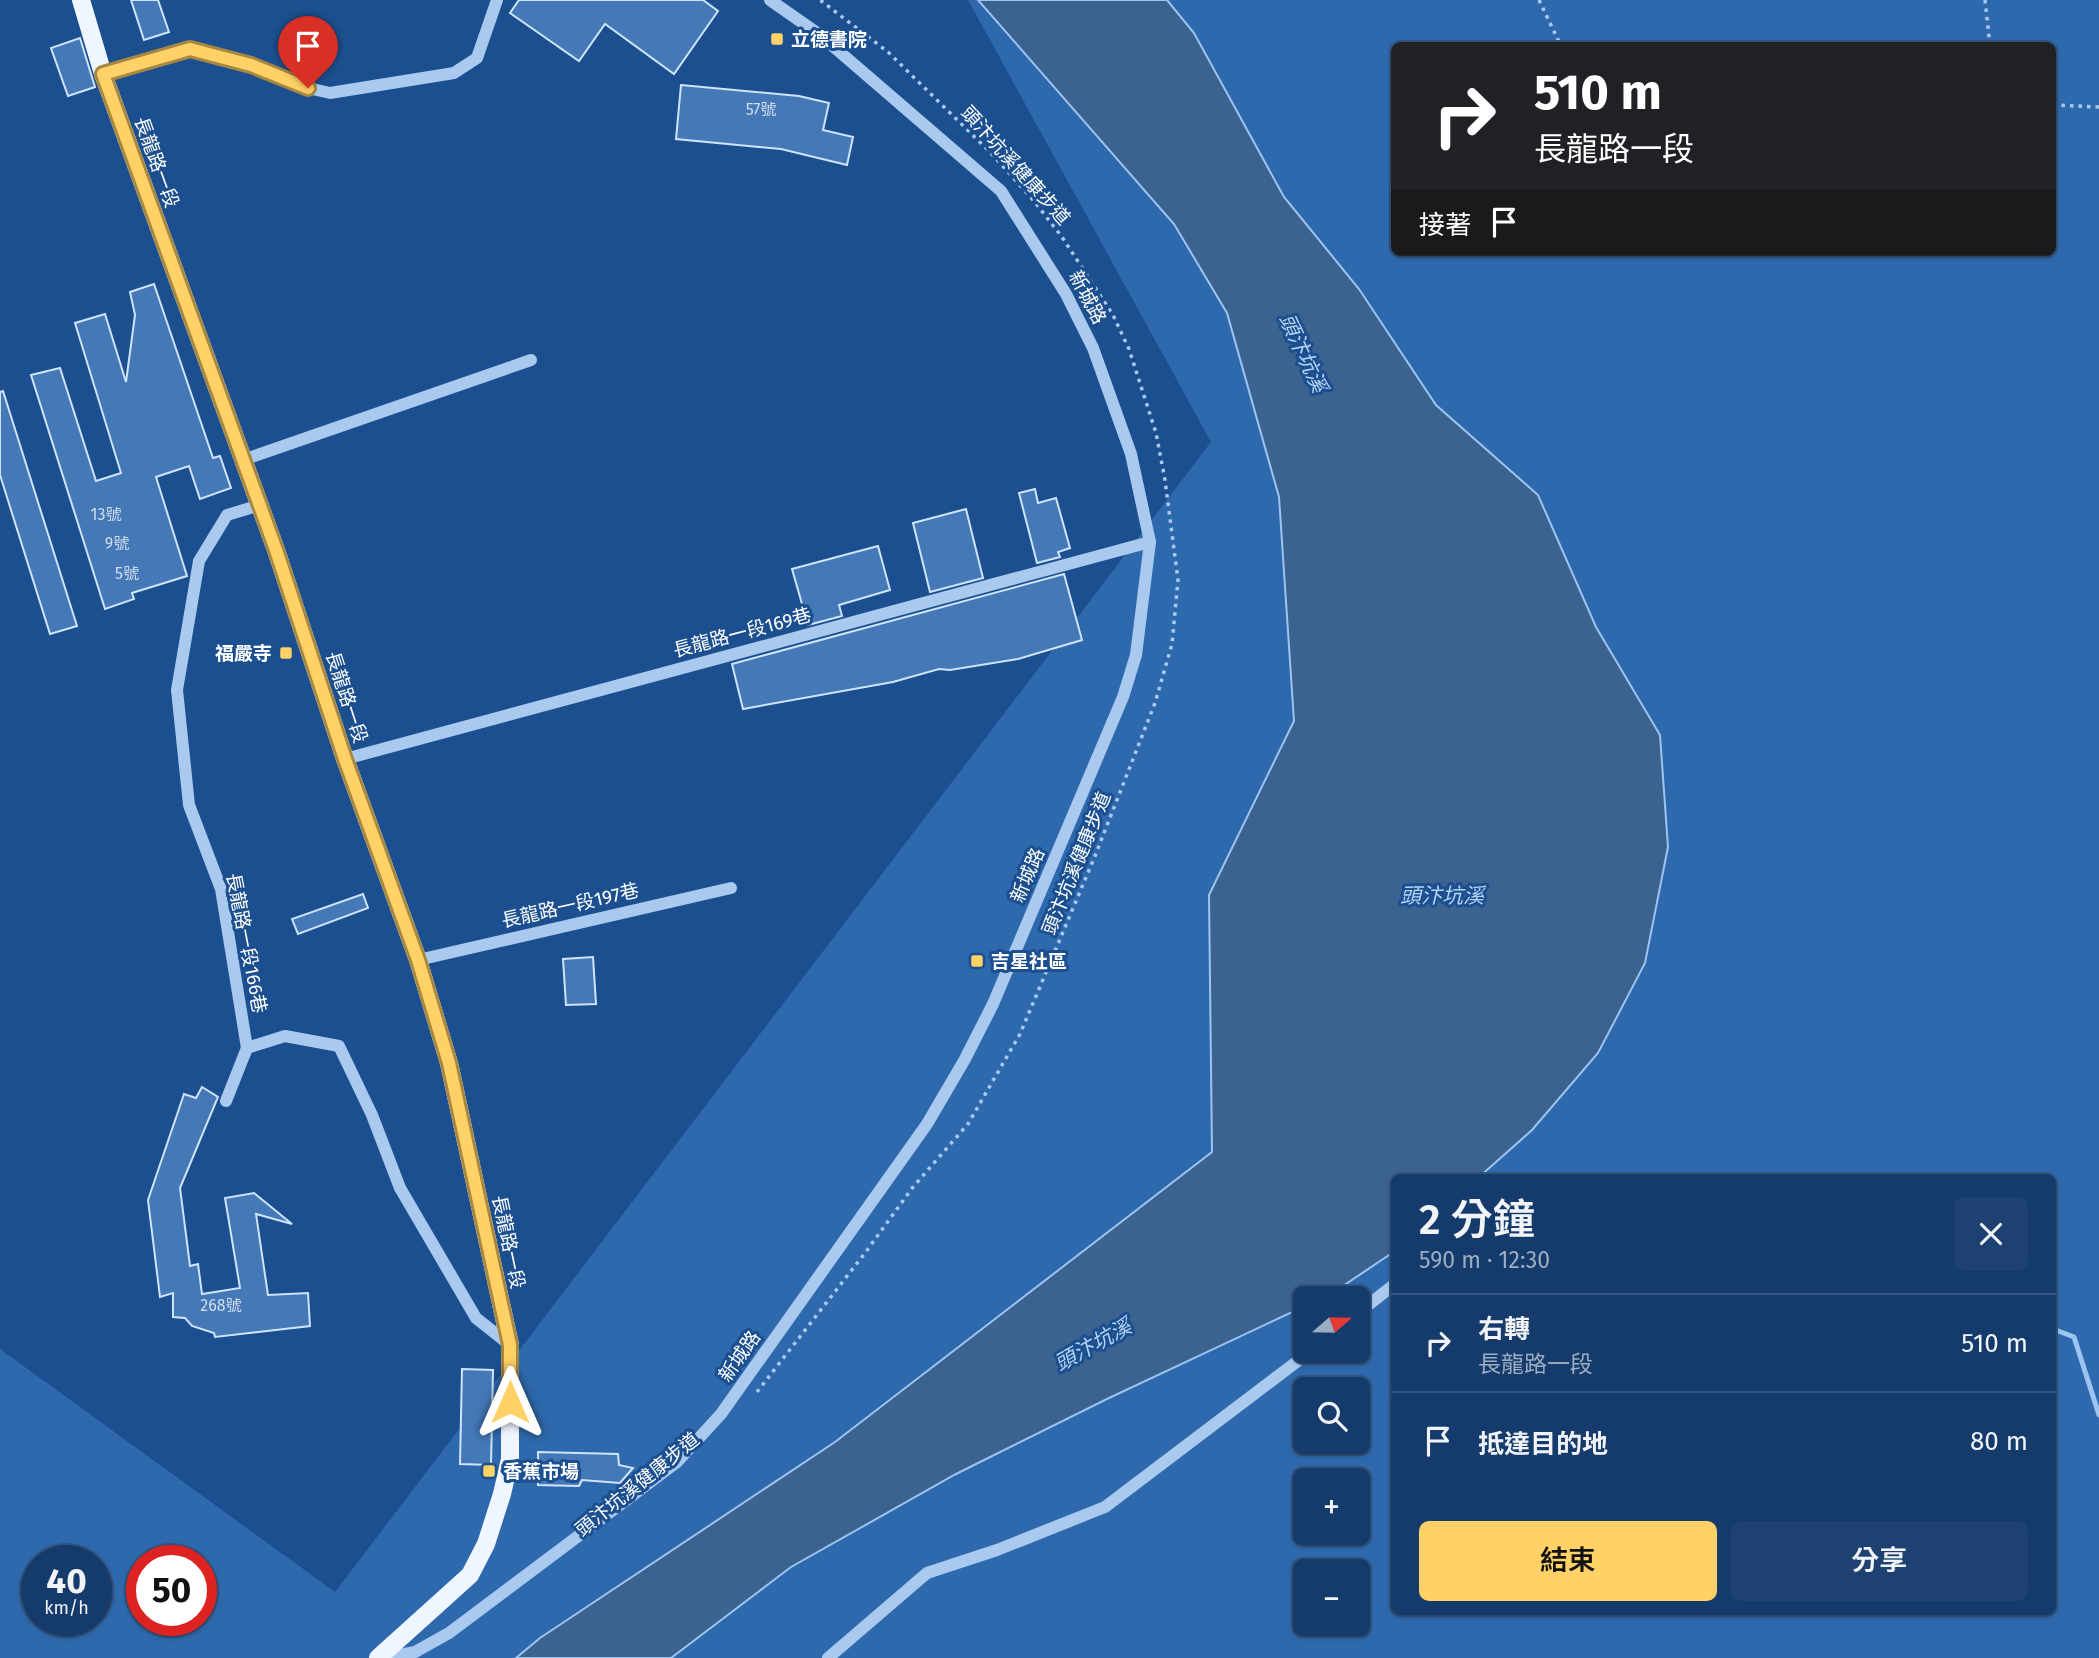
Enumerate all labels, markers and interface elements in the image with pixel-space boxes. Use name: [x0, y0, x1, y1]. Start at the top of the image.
pin: [278, 16, 338, 88]
icon: arrive: [289, 27, 327, 65]
place label: 立德書院: [791, 28, 867, 51]
marker: 立德書院: [769, 31, 785, 47]
text: 510 m: [1534, 63, 1662, 122]
icon: right: [1419, 70, 1510, 161]
house number: 57號: [746, 100, 776, 119]
street label: 頭汴坑溪健康步道: [956, 101, 1075, 230]
street label: 長龍路一段: [129, 114, 184, 211]
text: 長龍路一段: [1534, 130, 1694, 168]
icon: arrive: [1485, 203, 1523, 241]
text: 接著: [1419, 210, 1471, 241]
street label: 新城路: [1064, 267, 1111, 328]
water label: 頭汴坑溪: [1273, 309, 1334, 399]
house number: 13號: [91, 505, 121, 524]
house number: 9號: [105, 534, 129, 553]
house number: 5號: [115, 564, 139, 583]
street label: 長龍路一段169巷: [671, 603, 814, 662]
place label: 福嚴寺: [215, 642, 272, 665]
marker: 福嚴寺: [278, 645, 294, 661]
street label: 長龍路一段: [321, 648, 372, 746]
street label: 頭汴坑溪健康步道: [1037, 788, 1116, 938]
street label: 新城路: [1006, 844, 1049, 906]
street label: 長龍路一段166巷: [222, 871, 271, 1015]
street label: 長龍路一段197巷: [499, 878, 641, 932]
water label: 頭汴坑溪: [1400, 883, 1487, 909]
place label: 吉星社區: [991, 950, 1067, 973]
marker: 吉星社區: [969, 953, 985, 969]
street label: 長龍路一段: [487, 1193, 530, 1291]
text: 2 分鐘: [1419, 1195, 1535, 1245]
button: close: [1954, 1197, 2028, 1271]
text: 590 m · 12:30: [1419, 1246, 1550, 1274]
north arrow: [1293, 1286, 1370, 1363]
map controls: [1293, 1286, 1370, 1636]
house number: 268號: [200, 1296, 242, 1315]
water label: 頭汴坑溪: [1050, 1312, 1139, 1377]
text: 右轉: [1478, 1314, 1530, 1345]
icon: right: [1419, 1324, 1457, 1362]
street label: 新城路: [714, 1326, 765, 1386]
text: 510 m: [1961, 1328, 2028, 1359]
text: 長龍路一段: [1478, 1350, 1593, 1378]
position arrow: [473, 1365, 547, 1439]
button: search: [1293, 1377, 1370, 1454]
icon: arrive: [1419, 1422, 1457, 1460]
text: 80 m: [1970, 1426, 2028, 1457]
street label: 頭汴坑溪健康步道: [571, 1428, 704, 1541]
text: 抵達目的地: [1478, 1429, 1608, 1460]
place label: 香蕉市場: [503, 1460, 579, 1483]
marker: 香蕉市場: [481, 1463, 497, 1479]
button: +: [1293, 1468, 1370, 1545]
button: 結束: [1419, 1521, 1717, 1601]
button: 分享: [1731, 1521, 2028, 1601]
speed limit sign: 50: [126, 1545, 217, 1636]
button: −: [1293, 1559, 1370, 1636]
text: 40: [46, 1560, 87, 1602]
text: km/h: [44, 1597, 89, 1619]

